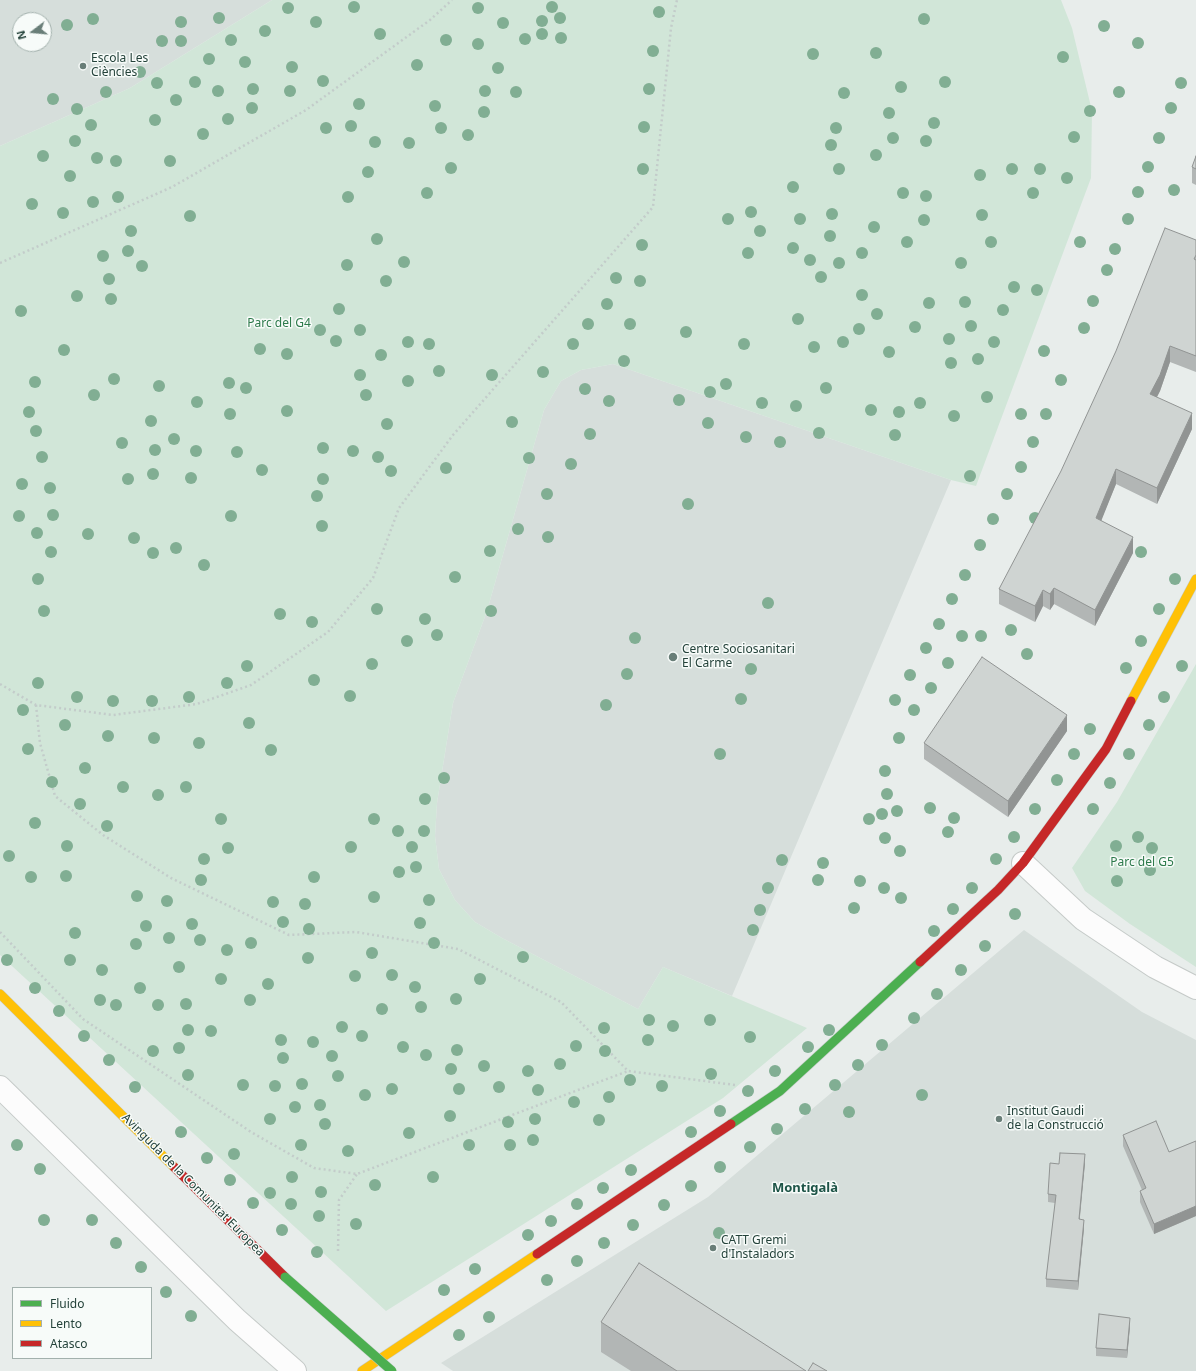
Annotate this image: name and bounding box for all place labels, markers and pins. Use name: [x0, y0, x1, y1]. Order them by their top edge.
place label: Escola Les Ciències: [91, 52, 148, 80]
marker: Escola Les Ciències: [78, 61, 88, 71]
place label: Centre Sociosanitari El Carme: [682, 643, 795, 671]
marker: Centre Sociosanitari El Carme: [667, 651, 679, 663]
place label: Institut Gaudi de la Construcció: [1007, 1105, 1104, 1133]
marker: Institut Gaudi de la Construcció: [994, 1114, 1004, 1124]
place label: CATT Gremi d'Instaladors: [721, 1234, 795, 1262]
marker: CATT Gremi d'Instaladors: [708, 1243, 718, 1253]

